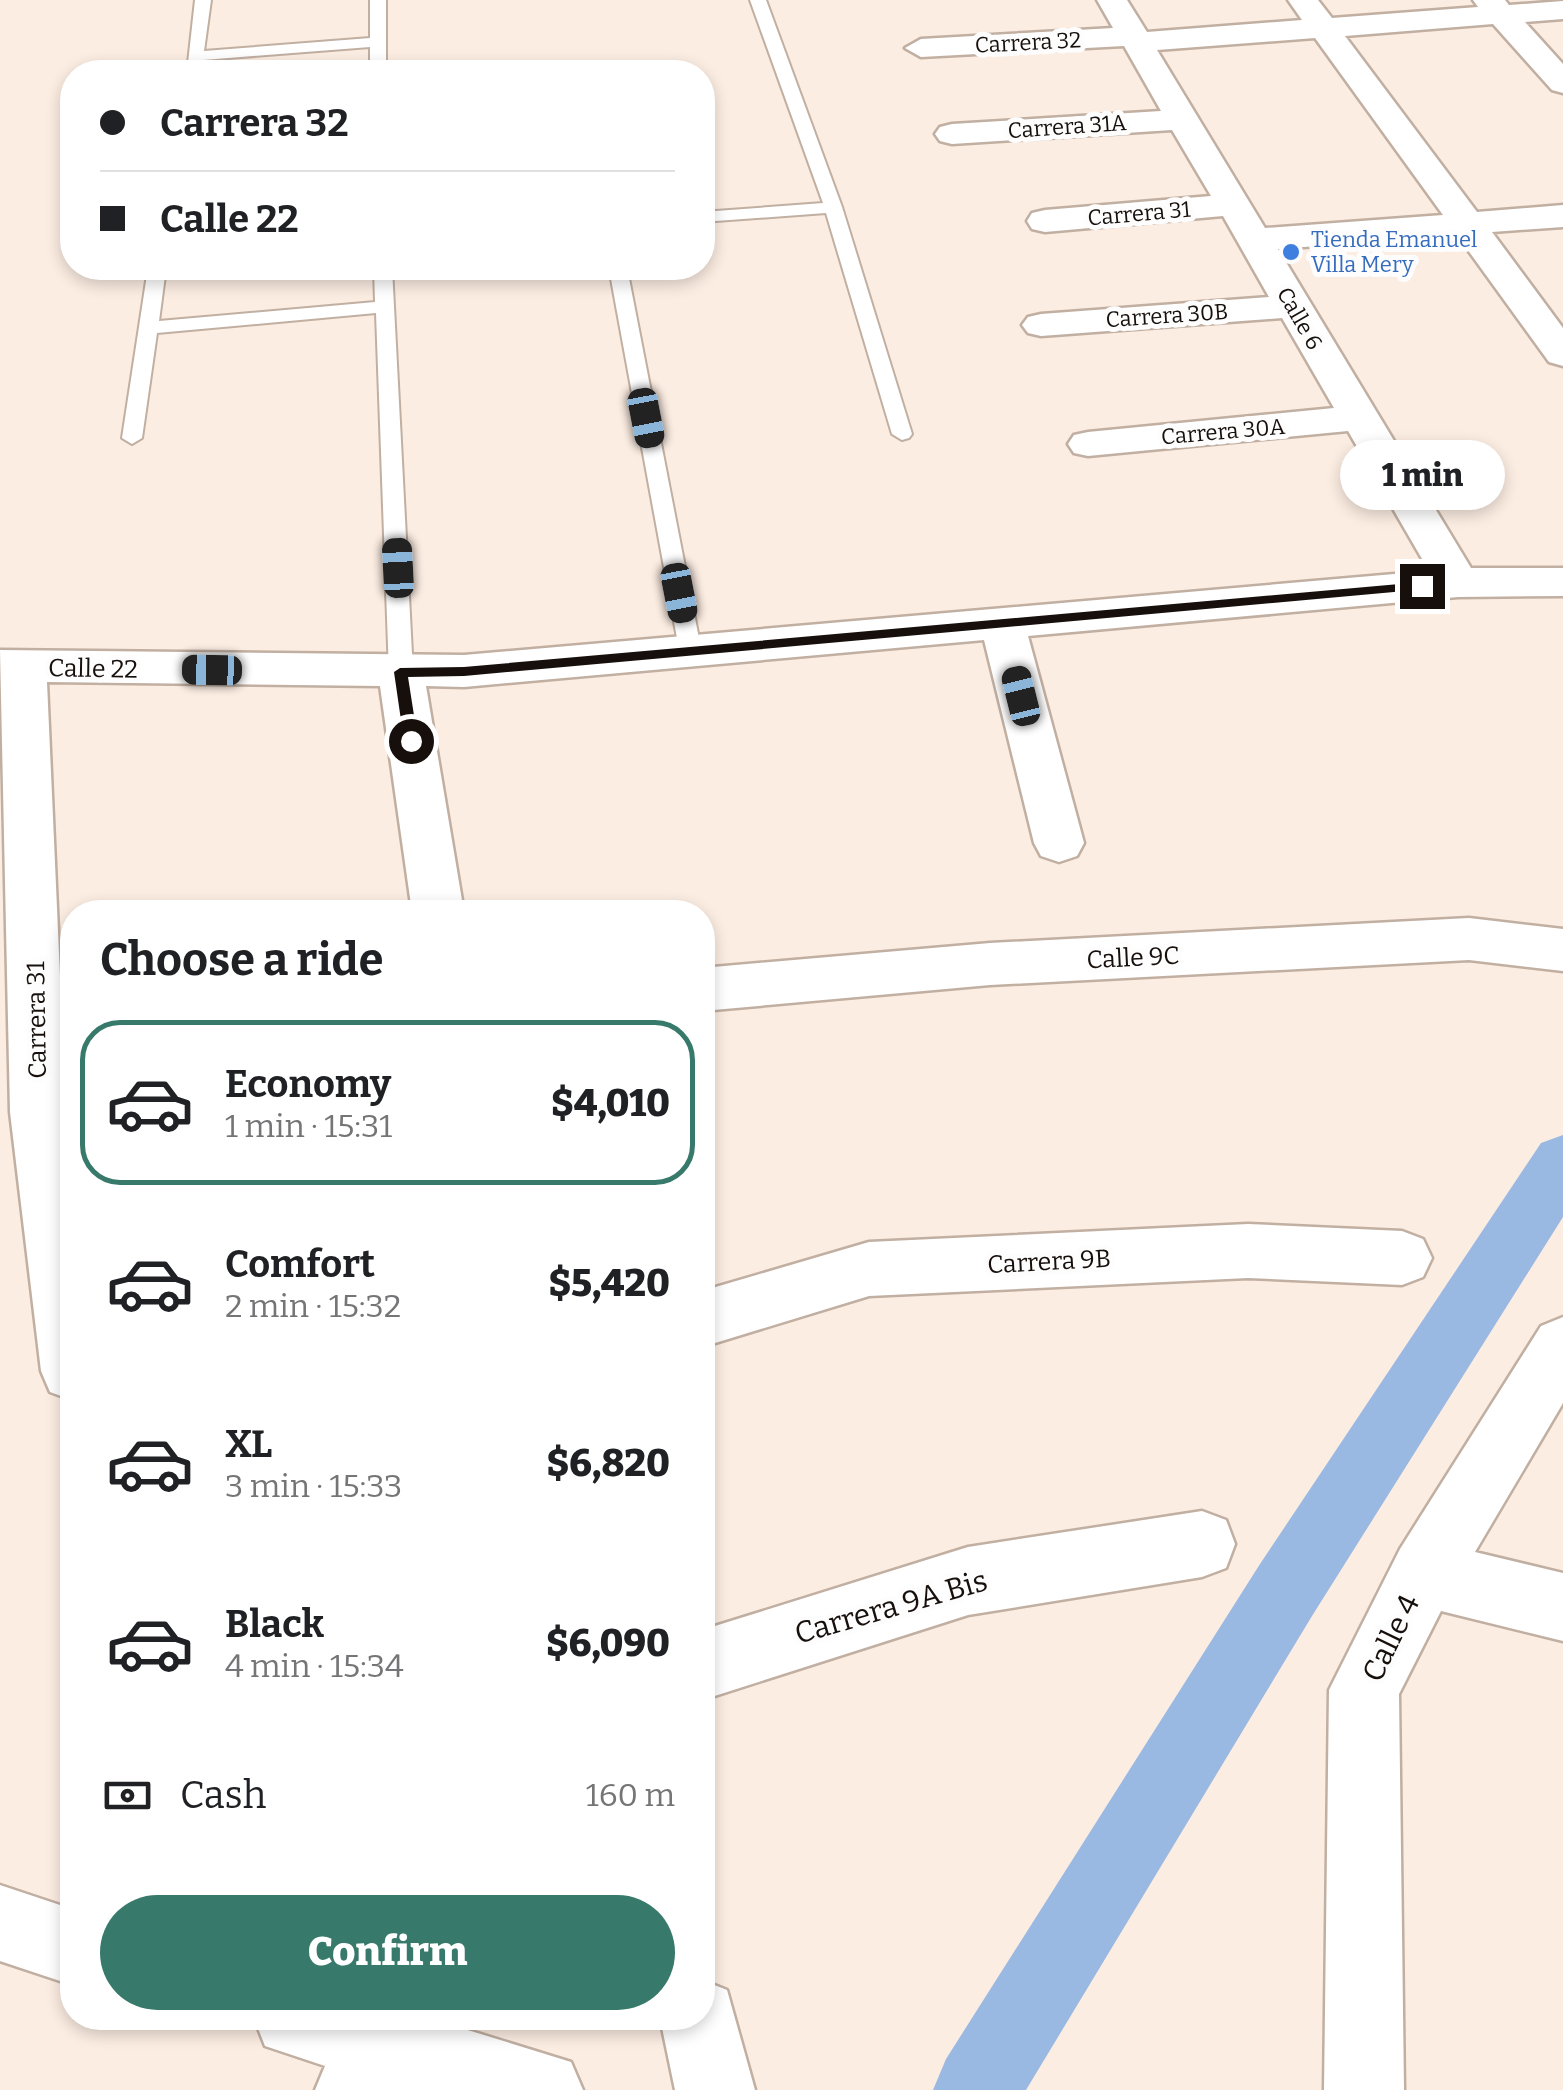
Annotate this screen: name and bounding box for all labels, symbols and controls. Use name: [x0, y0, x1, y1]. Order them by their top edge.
street label: Carrera 32: [974, 26, 1082, 59]
text: Carrera 32: [160, 100, 349, 146]
street label: Carrera 31A: [1007, 109, 1128, 144]
text: Calle 22: [160, 196, 299, 242]
street label: Carrera 31: [1086, 196, 1192, 231]
place label: Tienda Emanuel Villa Mery: [1311, 226, 1477, 278]
marker: Tienda Emanuel Villa Mery: [1280, 241, 1302, 263]
street label: Calle 6: [1271, 282, 1328, 354]
street label: Carrera 30B: [1105, 298, 1229, 333]
car: [626, 386, 666, 450]
street label: Carrera 30A: [1160, 413, 1286, 450]
callout: 1 min: [1340, 441, 1504, 511]
text: 1 min: [1382, 456, 1463, 494]
car: [381, 537, 415, 599]
car: [659, 561, 699, 625]
route end: [1400, 564, 1445, 609]
street label: Calle 22: [48, 653, 138, 685]
car: [182, 654, 242, 686]
car: [999, 663, 1043, 729]
route start: [389, 719, 434, 764]
text: Choose a ride: [100, 933, 383, 987]
street label: Calle 9C: [1086, 941, 1180, 975]
street label: Carrera 31: [21, 961, 53, 1079]
icon: car: [105, 1058, 195, 1148]
text: Economy: [225, 1061, 391, 1107]
text: $4,010: [551, 1080, 670, 1126]
text: 1 min · 15:31: [225, 1107, 392, 1145]
icon: car: [105, 1238, 195, 1328]
text: Comfort: [225, 1241, 375, 1287]
street label: Carrera 9B: [986, 1244, 1112, 1280]
text: $5,420: [548, 1260, 670, 1306]
text: 2 min · 15:32: [225, 1287, 401, 1325]
icon: car: [105, 1418, 195, 1508]
text: XL: [225, 1421, 272, 1467]
text: $6,820: [546, 1440, 670, 1486]
text: 3 min · 15:33: [225, 1467, 402, 1505]
street label: Carrera 9A Bis: [791, 1562, 991, 1652]
street label: Calle 4: [1355, 1588, 1428, 1687]
icon: car: [105, 1598, 195, 1688]
text: Black: [225, 1601, 324, 1647]
text: $6,090: [546, 1620, 670, 1666]
text: 4 min · 15:34: [225, 1647, 404, 1685]
icon: cash: [100, 1768, 155, 1823]
text: Cash: [180, 1772, 266, 1818]
text: 160 m: [586, 1776, 675, 1814]
button: Confirm: [100, 1895, 675, 2010]

